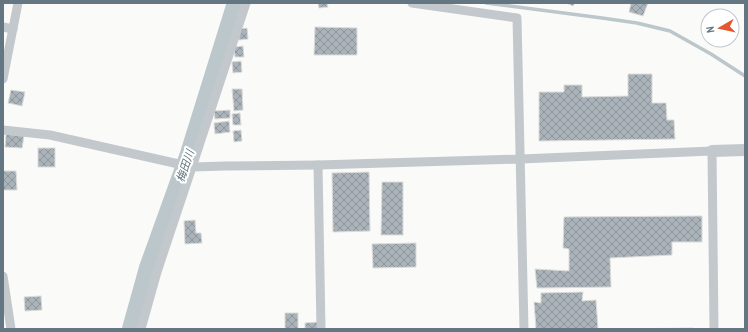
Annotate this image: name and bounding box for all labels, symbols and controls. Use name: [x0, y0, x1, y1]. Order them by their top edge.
north arrow: [700, 8, 740, 48]
text: N: [703, 25, 718, 34]
water label: 梅田川: [173, 147, 197, 184]

